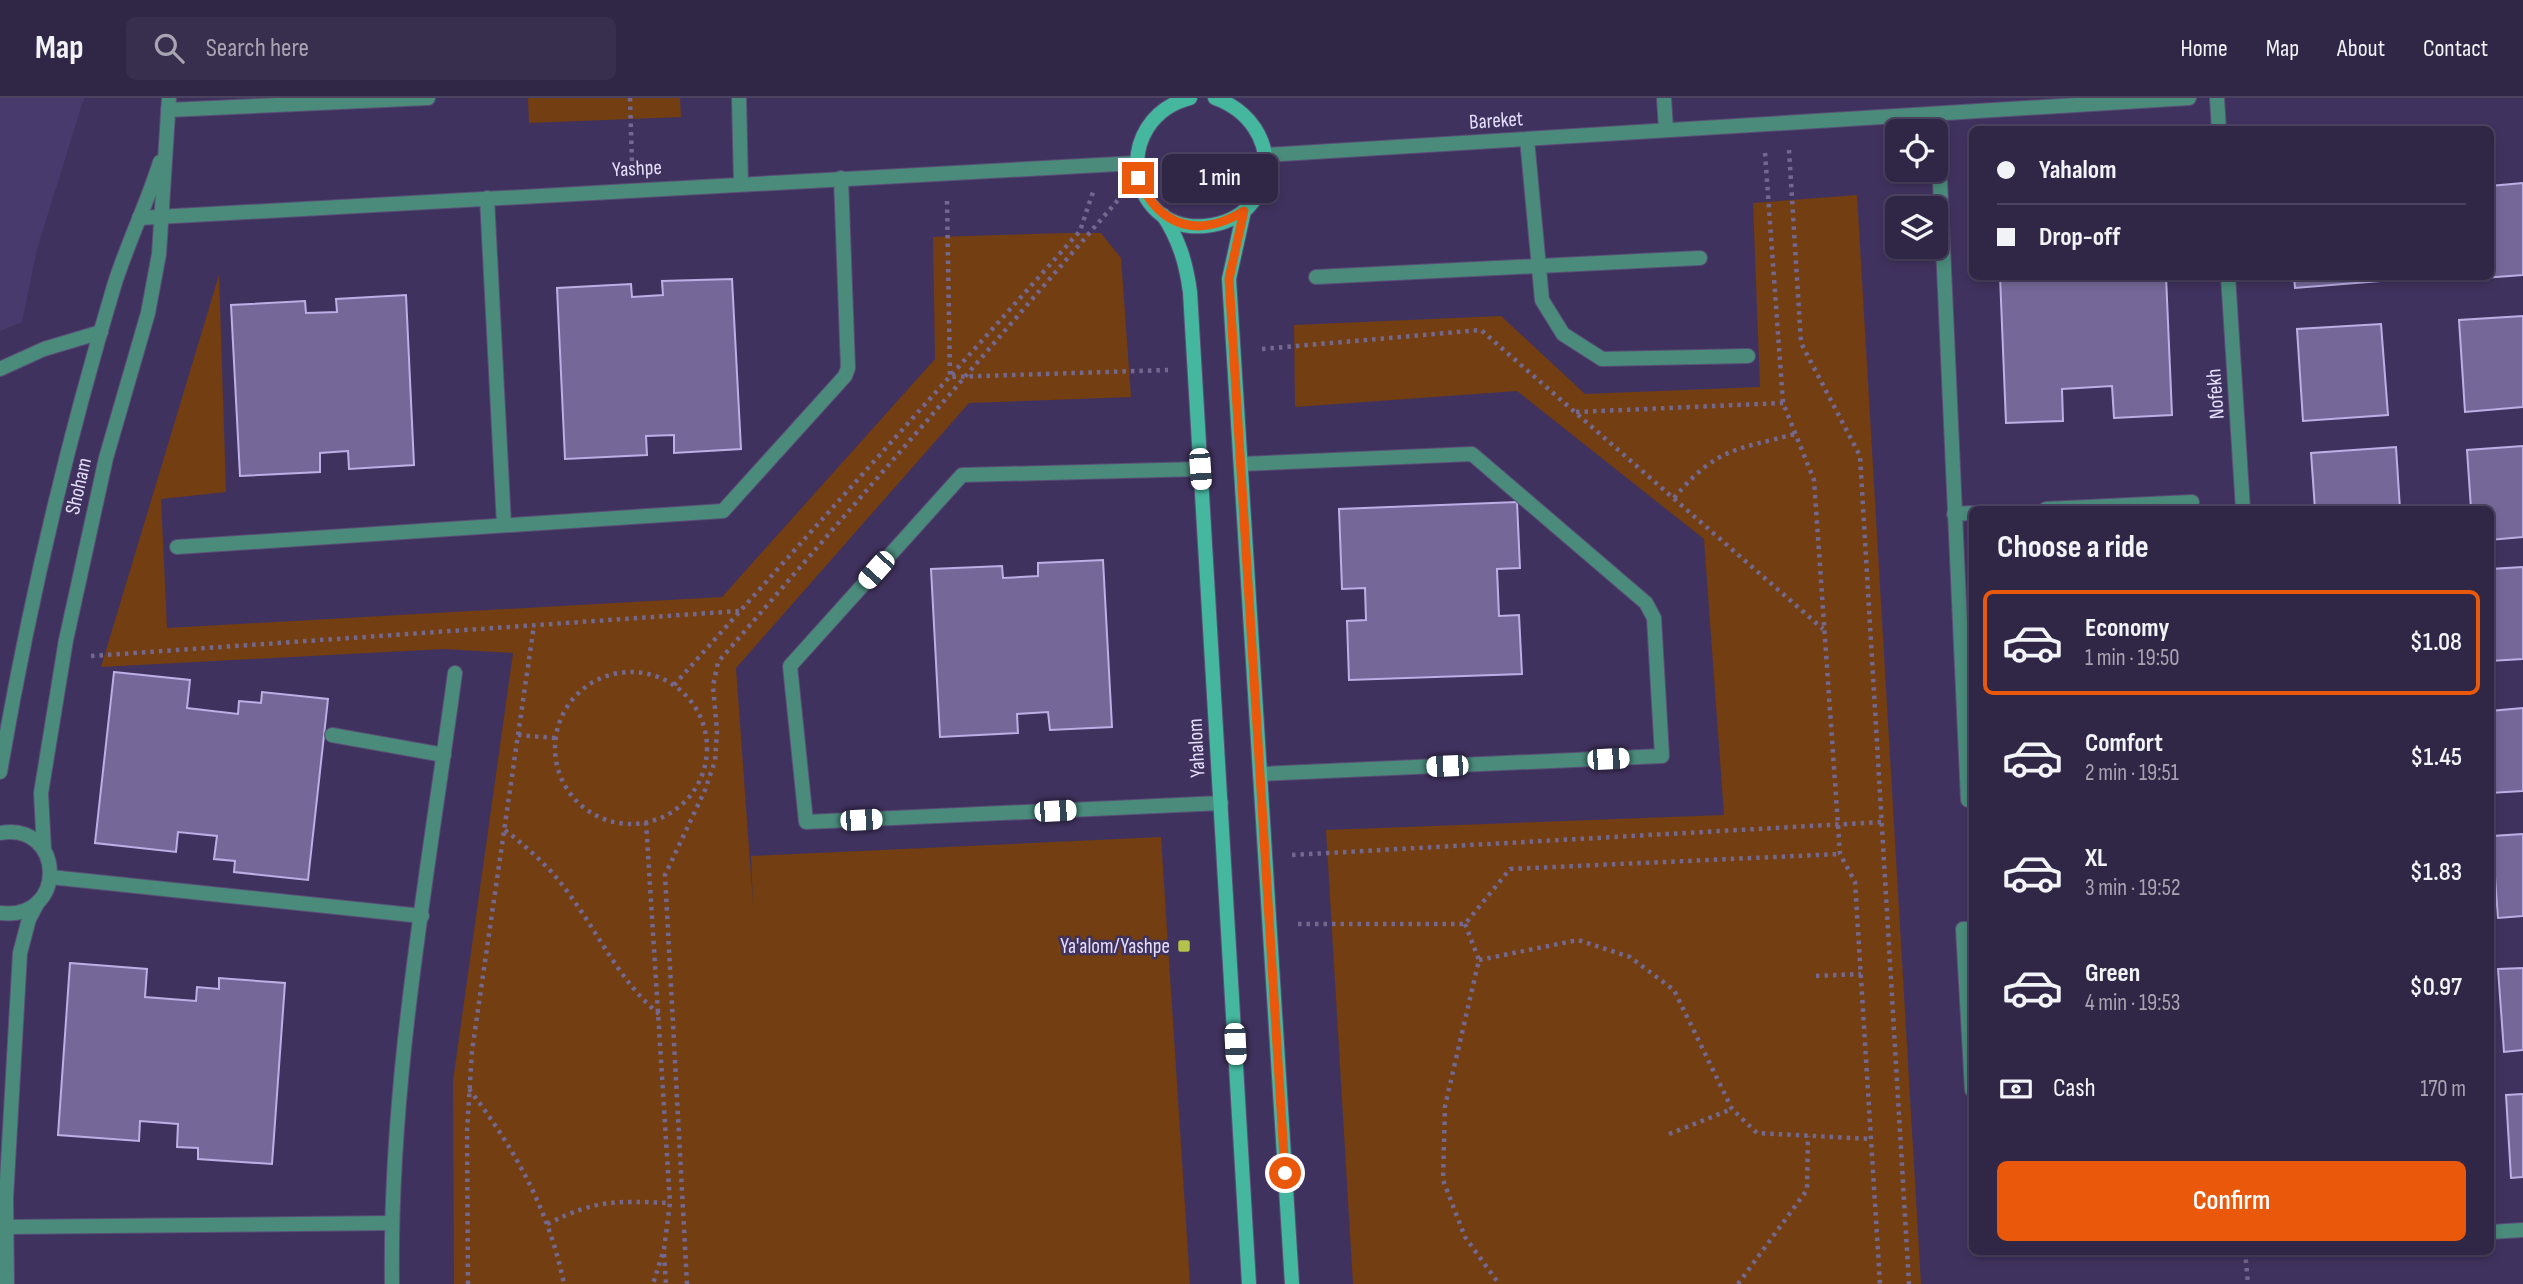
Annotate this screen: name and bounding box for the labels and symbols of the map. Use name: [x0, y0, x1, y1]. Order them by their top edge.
street label: Bareket: [1468, 106, 1524, 135]
callout: 1 min: [1162, 154, 1278, 202]
street label: Yashpe: [612, 155, 662, 182]
route end: [1122, 162, 1154, 194]
street label: Nofekh: [2201, 368, 2230, 420]
car: [1189, 447, 1212, 491]
street label: Shoham: [60, 455, 97, 517]
car: [855, 547, 898, 593]
street label: Yahalom: [1182, 718, 1211, 778]
car: [1587, 747, 1630, 771]
car: [1426, 755, 1469, 777]
car: [1034, 799, 1077, 823]
car: [840, 808, 883, 832]
place label: Ya'alom/Yashpe: [1060, 934, 1170, 959]
marker: Ya'alom/Yashpe: [1176, 938, 1192, 954]
car: [1224, 1022, 1247, 1066]
route start: [1269, 1157, 1301, 1189]

